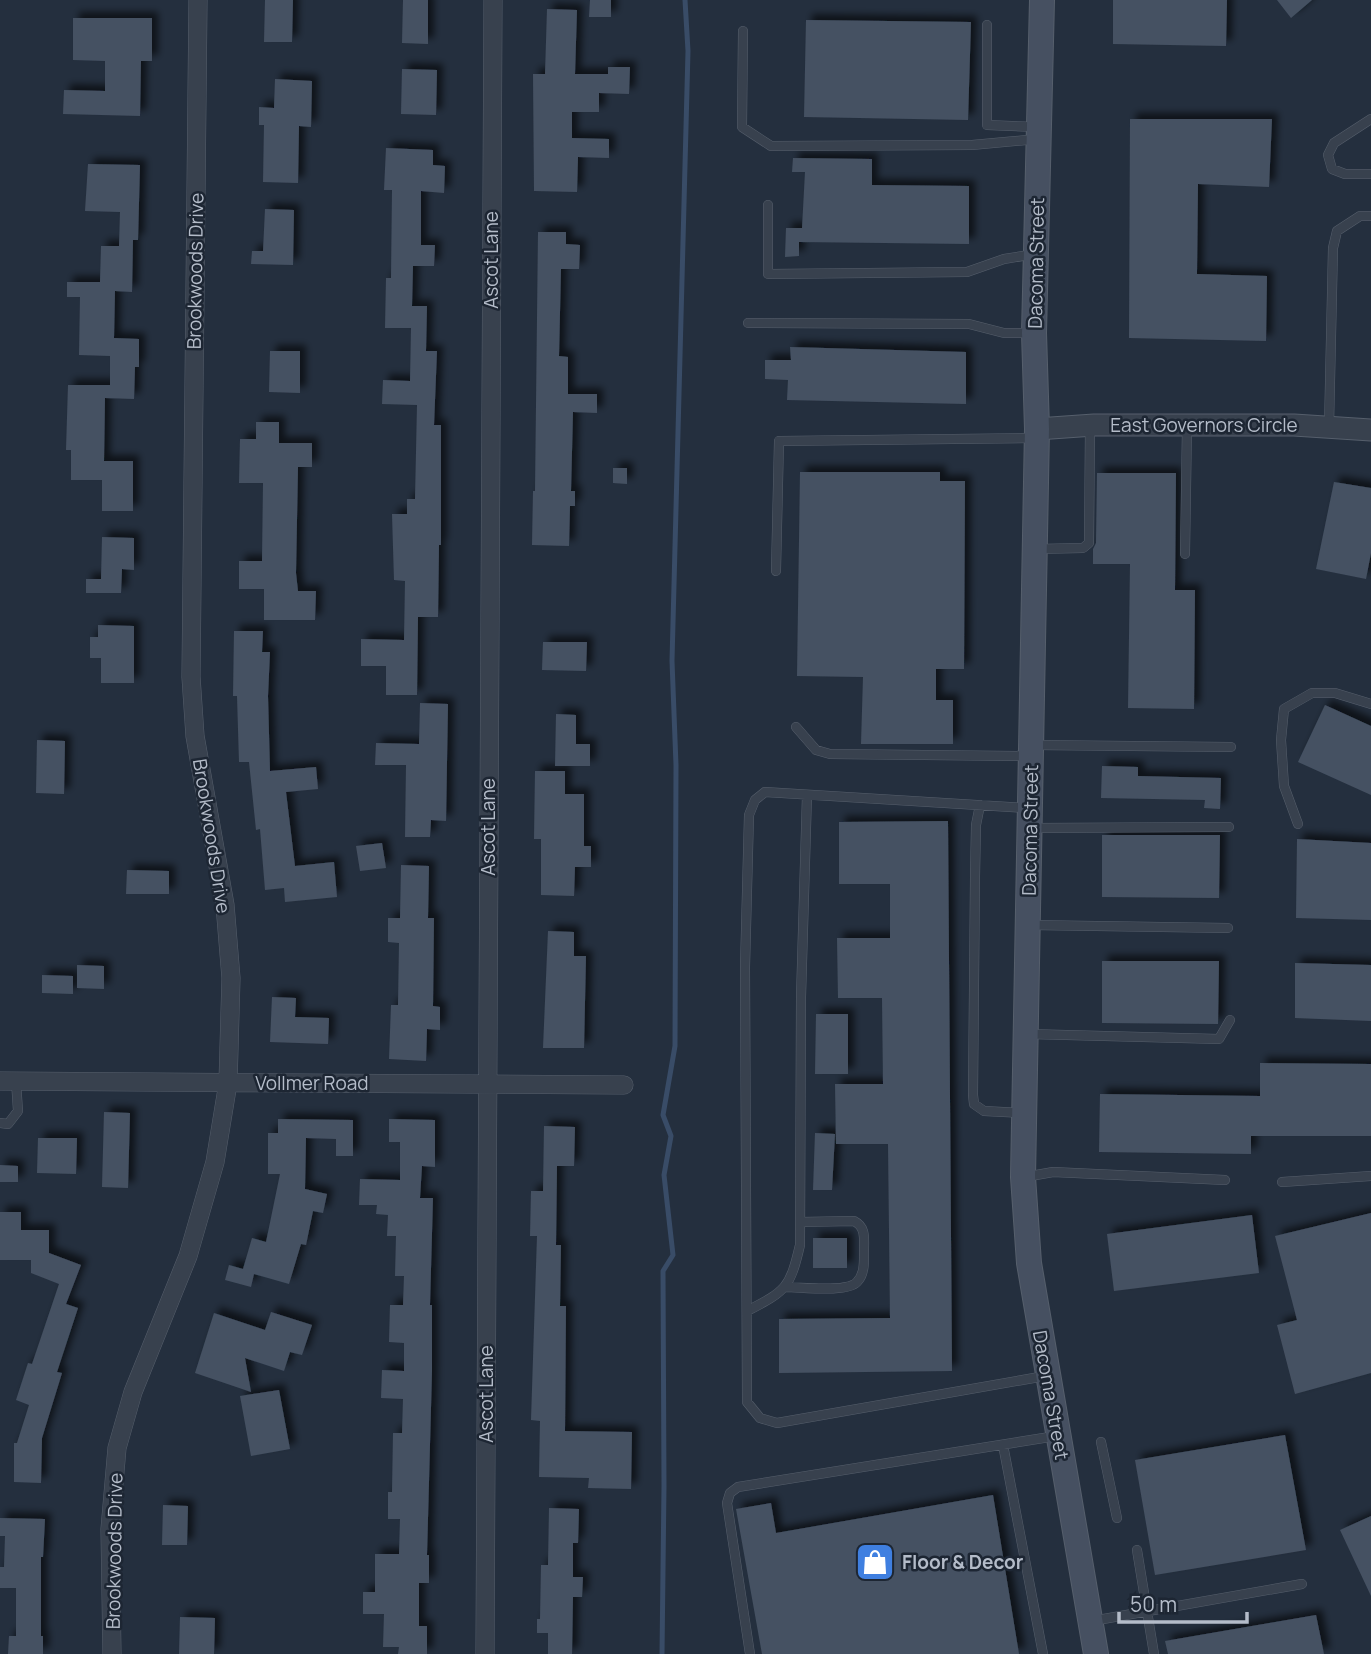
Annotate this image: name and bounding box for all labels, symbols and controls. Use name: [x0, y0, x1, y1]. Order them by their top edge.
street label: Brookwoods Drive: [181, 193, 209, 349]
street label: Dacoma Street: [1022, 197, 1050, 329]
street label: Ascot Lane: [478, 211, 504, 309]
street label: East Governors Circle: [1110, 412, 1298, 438]
street label: Brookwoods Drive: [187, 757, 237, 915]
street label: Dacoma Street: [1016, 764, 1044, 896]
street label: Ascot Lane: [475, 778, 501, 876]
street label: Vollmer Road: [255, 1070, 369, 1096]
street label: Dacoma Street: [1027, 1328, 1075, 1462]
street label: Ascot Lane: [473, 1345, 499, 1443]
street label: Brookwoods Drive: [100, 1473, 128, 1629]
shop icon: Floor & Decor: [854, 1541, 896, 1583]
place label: Floor & Decor: [902, 1549, 1024, 1575]
scale bar: [1119, 1580, 1247, 1624]
text: 50 m: [1130, 1590, 1177, 1618]

